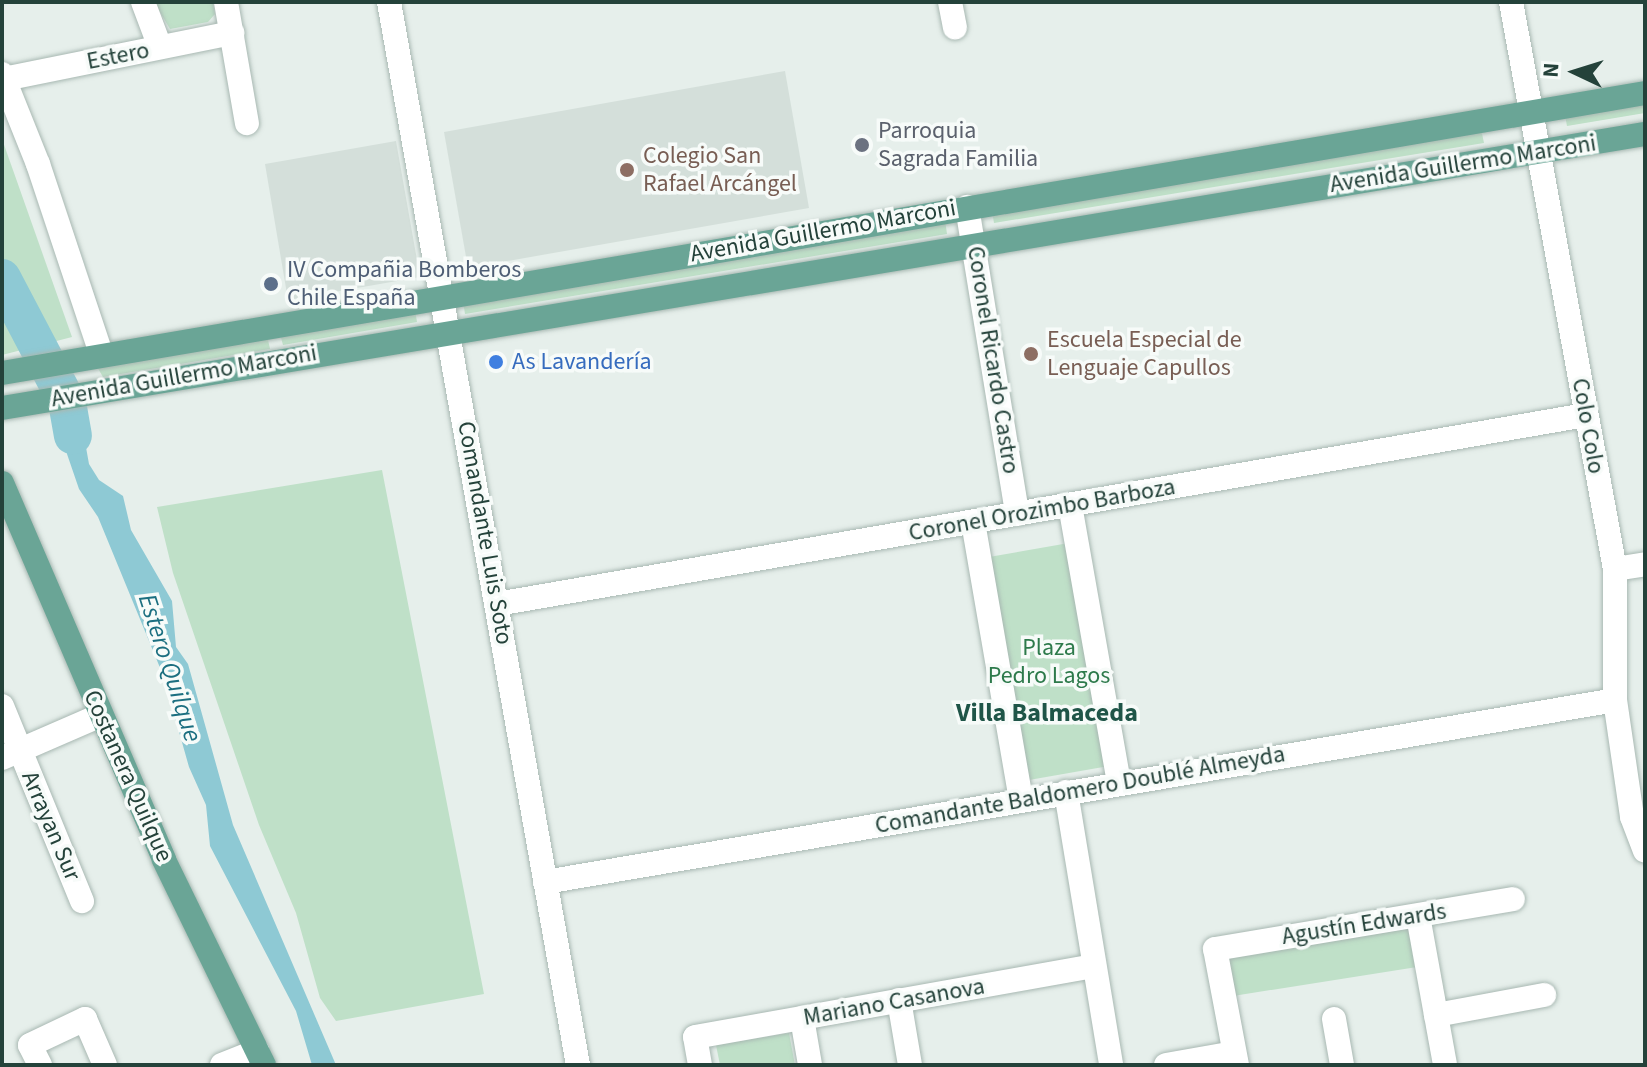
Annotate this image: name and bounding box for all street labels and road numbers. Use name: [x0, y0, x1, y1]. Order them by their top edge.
street label: Estero: [84, 36, 152, 76]
street label: Avenida Guillermo Marconi: [1328, 129, 1598, 199]
street label: Avenida Guillermo Marconi: [688, 193, 958, 269]
street label: Coronel Ricardo Castro: [961, 244, 1025, 476]
street label: Avenida Guillermo Marconi: [49, 338, 319, 414]
street label: Colo Colo: [1565, 376, 1611, 476]
street label: Comandante Luis Soto: [451, 419, 519, 647]
street label: Coronel Orozimbo Barboza: [906, 472, 1178, 548]
street label: Costanera Quilque: [77, 686, 179, 866]
street label: Comandante Baldomero Doublé Almeyda: [873, 740, 1287, 840]
street label: Arrayan Sur: [15, 767, 87, 885]
street label: Agustín Edwards: [1280, 897, 1448, 951]
street label: Mariano Casanova: [801, 972, 987, 1032]

